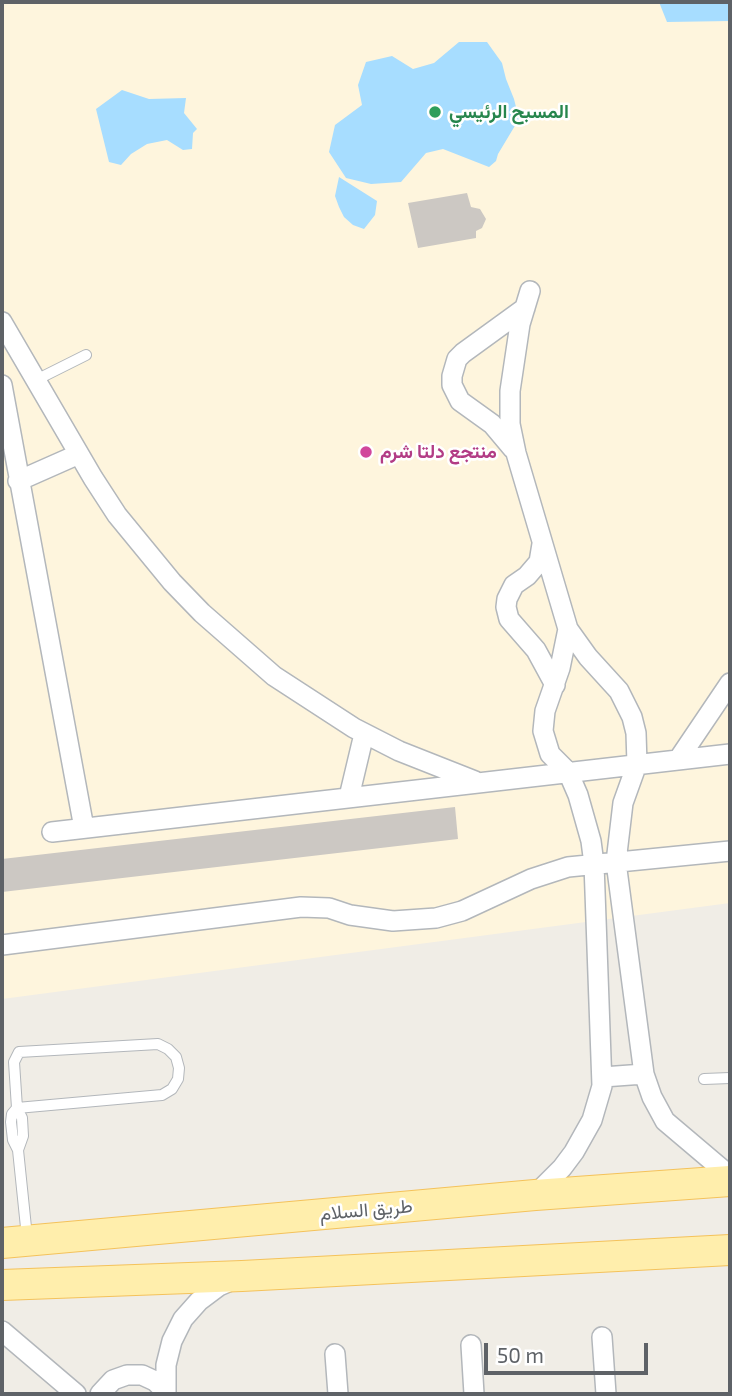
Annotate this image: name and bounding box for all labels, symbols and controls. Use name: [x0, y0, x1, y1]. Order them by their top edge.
place label: المسبح الرئيسي: [449, 101, 569, 123]
marker: المسبح الرئيسي: [427, 104, 443, 120]
place label: منتجع دلتا شرم: [380, 441, 497, 463]
marker: منتجع دلتا شرم: [358, 444, 374, 460]
street label: طريق السلام: [319, 1195, 413, 1225]
scale bar: [487, 1330, 652, 1374]
text: 50 m: [497, 1342, 544, 1367]

